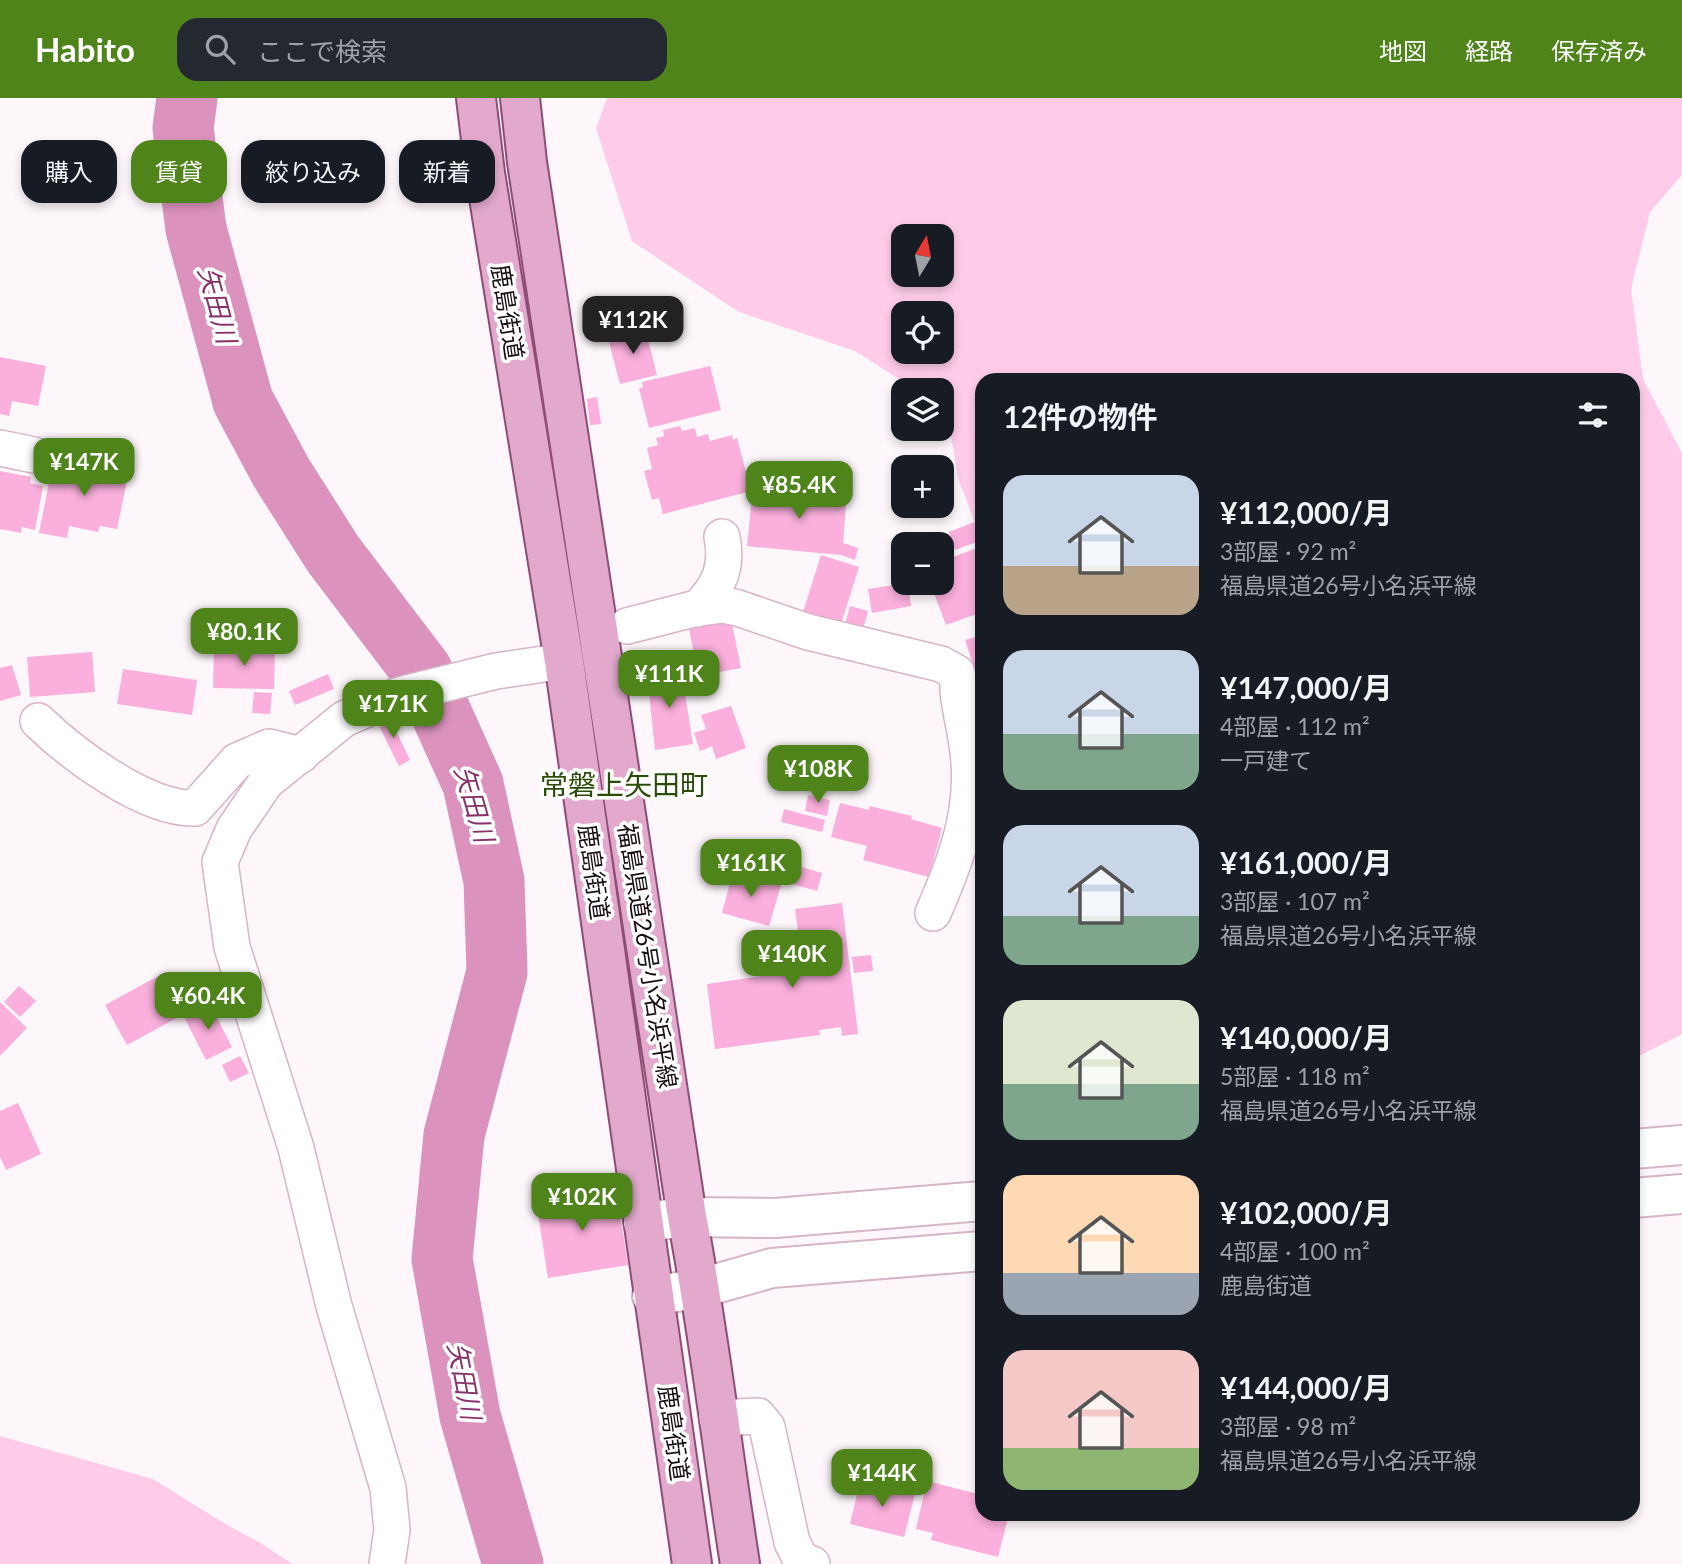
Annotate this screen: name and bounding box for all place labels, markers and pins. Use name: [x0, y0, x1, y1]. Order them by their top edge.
pin: ¥112K: [584, 296, 682, 356]
pin: ¥147K: [35, 438, 133, 498]
pin: ¥85.4K: [742, 462, 856, 521]
pin: ¥80.1K: [187, 608, 301, 668]
pin: ¥111K: [620, 650, 718, 710]
pin: ¥171K: [344, 680, 442, 740]
pin: ¥108K: [769, 746, 867, 805]
pin: ¥161K: [702, 840, 800, 899]
pin: ¥140K: [743, 930, 841, 990]
pin: ¥60.4K: [151, 972, 265, 1032]
pin: ¥102K: [533, 1174, 631, 1233]
pin: ¥144K: [833, 1450, 931, 1509]

